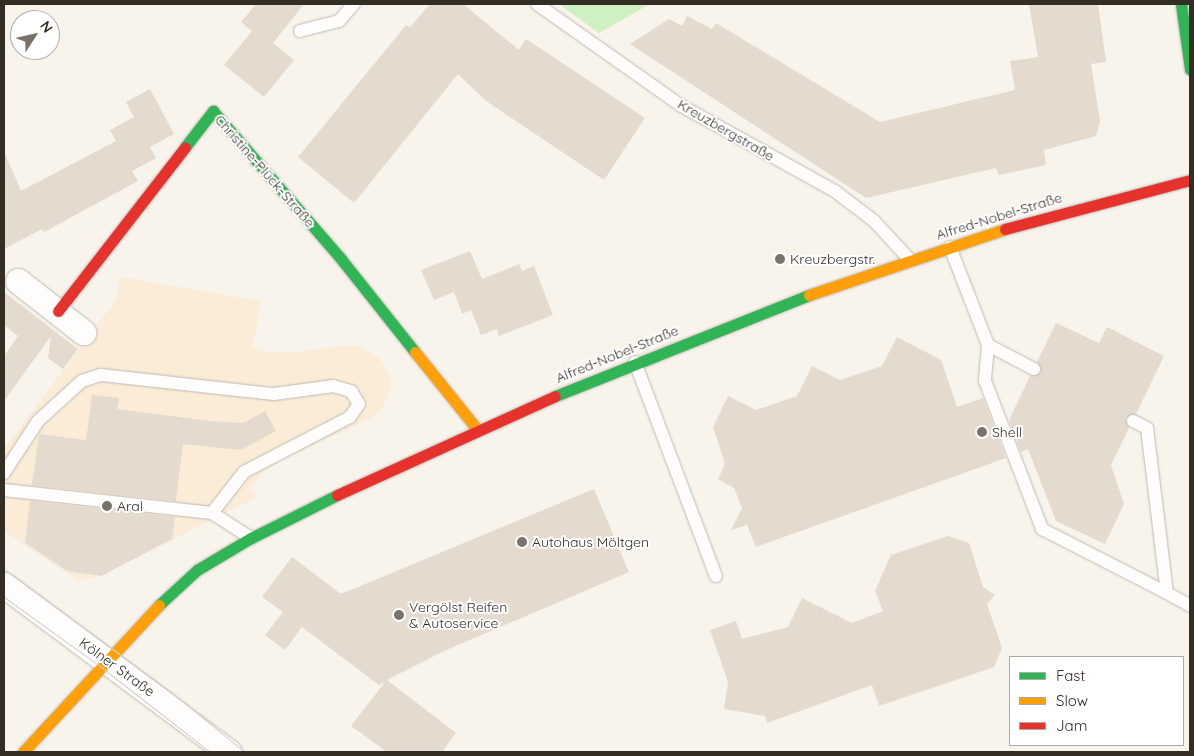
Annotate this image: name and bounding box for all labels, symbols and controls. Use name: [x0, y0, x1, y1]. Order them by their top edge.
north arrow: [10, 10, 60, 60]
text: N: [36, 18, 57, 36]
street label: Kreuzbergstraße: [675, 96, 777, 164]
street label: Christine-Plück-Straße: [212, 111, 318, 231]
street label: Alfred-Nobel-Straße: [934, 189, 1064, 243]
place label: Kreuzbergstr.: [790, 251, 875, 267]
marker: Kreuzbergstr.: [774, 253, 786, 265]
street label: Alfred-Nobel-Straße: [553, 322, 681, 386]
place label: Shell: [992, 424, 1022, 440]
marker: Shell: [976, 426, 988, 438]
place label: Aral: [117, 498, 143, 514]
marker: Aral: [101, 500, 113, 512]
place label: Autohaus Möltgen: [532, 534, 649, 550]
marker: Autohaus Möltgen: [516, 536, 528, 548]
place label: Vergölst Reifen & Autoservice: [409, 599, 507, 632]
marker: Vergölst Reifen & Autoservice: [393, 609, 405, 621]
street label: Kölner Straße: [76, 634, 158, 700]
legend: [1009, 656, 1184, 746]
text: Fast: [1056, 666, 1085, 685]
text: Slow: [1056, 691, 1088, 710]
text: Jam: [1056, 716, 1087, 735]

